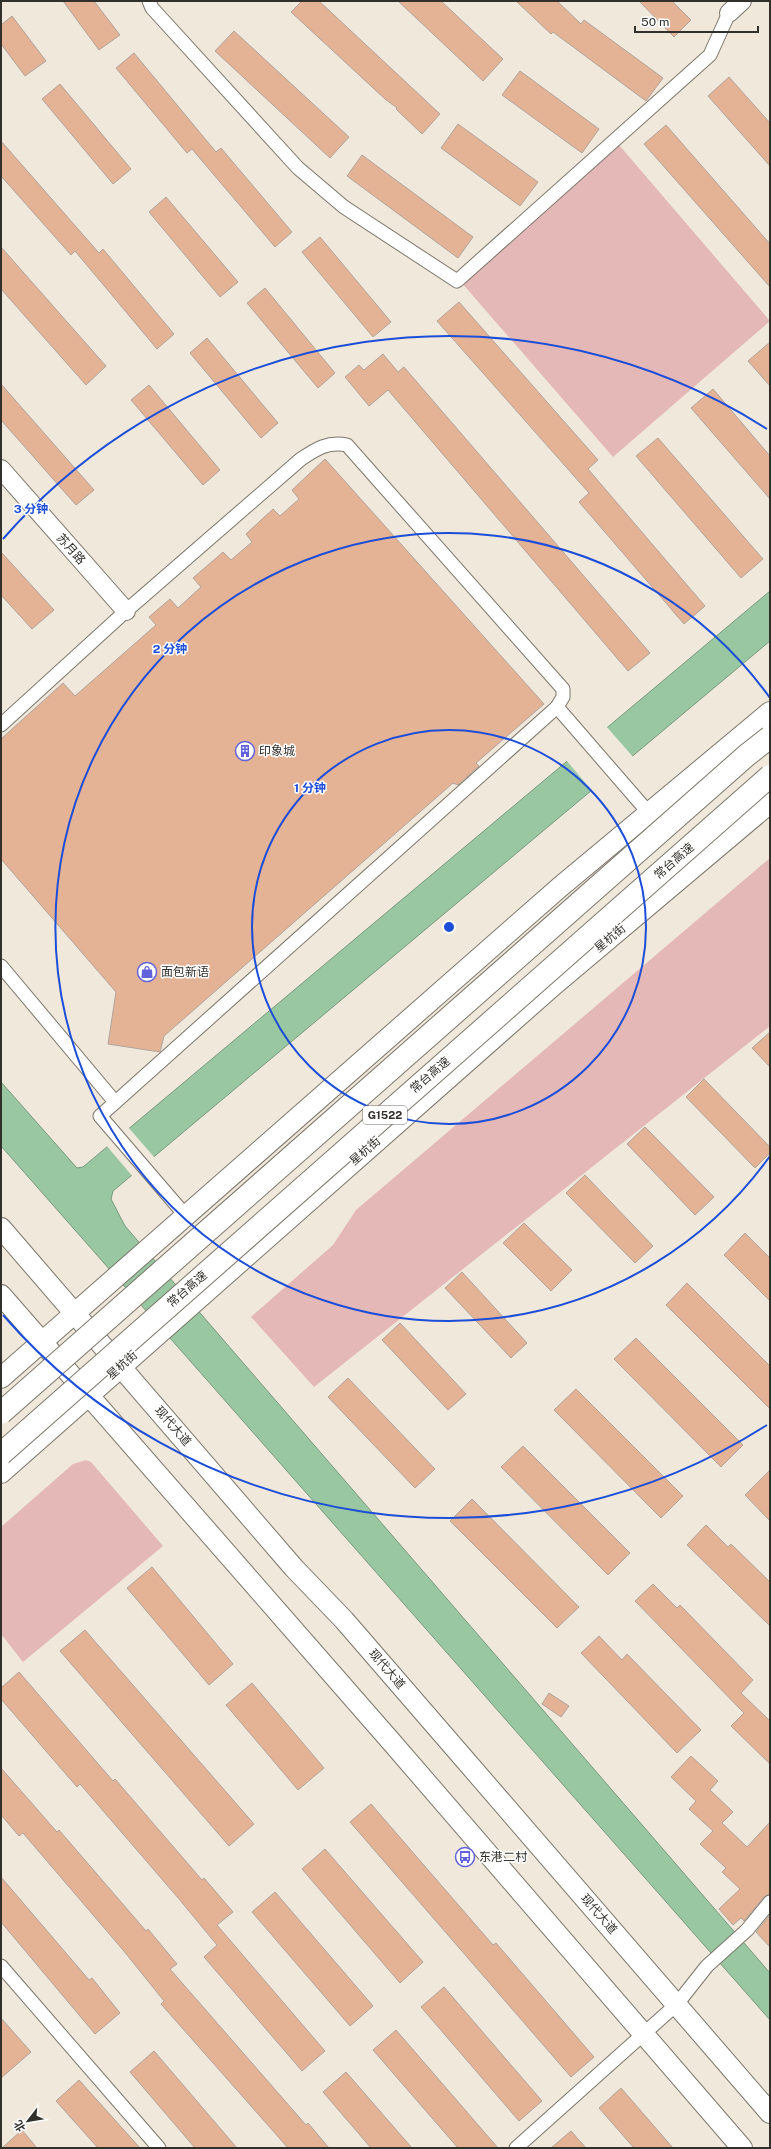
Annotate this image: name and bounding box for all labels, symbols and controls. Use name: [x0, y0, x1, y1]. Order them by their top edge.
scale bar: [635, 8, 758, 34]
text: 50 m: [641, 15, 669, 29]
text: 3 分钟: [14, 502, 48, 516]
street label: 苏月路: [54, 531, 88, 567]
text: 2 分钟: [153, 642, 187, 656]
building icon: 印象城: [234, 740, 256, 762]
place label: 印象城: [259, 744, 295, 758]
text: 1 分钟: [294, 781, 326, 795]
street label: 常台高速: [651, 840, 697, 882]
centre of rings: [442, 920, 456, 934]
street label: 星杭街: [592, 921, 628, 955]
shop icon: 面包新语: [136, 961, 158, 983]
place label: 面包新语: [161, 965, 209, 979]
street label: 常台高速: [407, 1054, 453, 1096]
road number: G1522: [363, 1106, 407, 1124]
street label: 星杭街: [347, 1134, 383, 1168]
street label: 常台高速: [164, 1268, 210, 1310]
street label: 星杭街: [104, 1348, 140, 1382]
street label: 现代大道: [152, 1403, 194, 1449]
street label: 现代大道: [366, 1646, 408, 1692]
bus stop icon: 东港二村: [454, 1846, 476, 1868]
place label: 东港二村: [479, 1850, 528, 1864]
street label: 现代大道: [578, 1891, 620, 1937]
north arrow: [8, 2101, 48, 2141]
text: 北: [11, 2118, 27, 2134]

